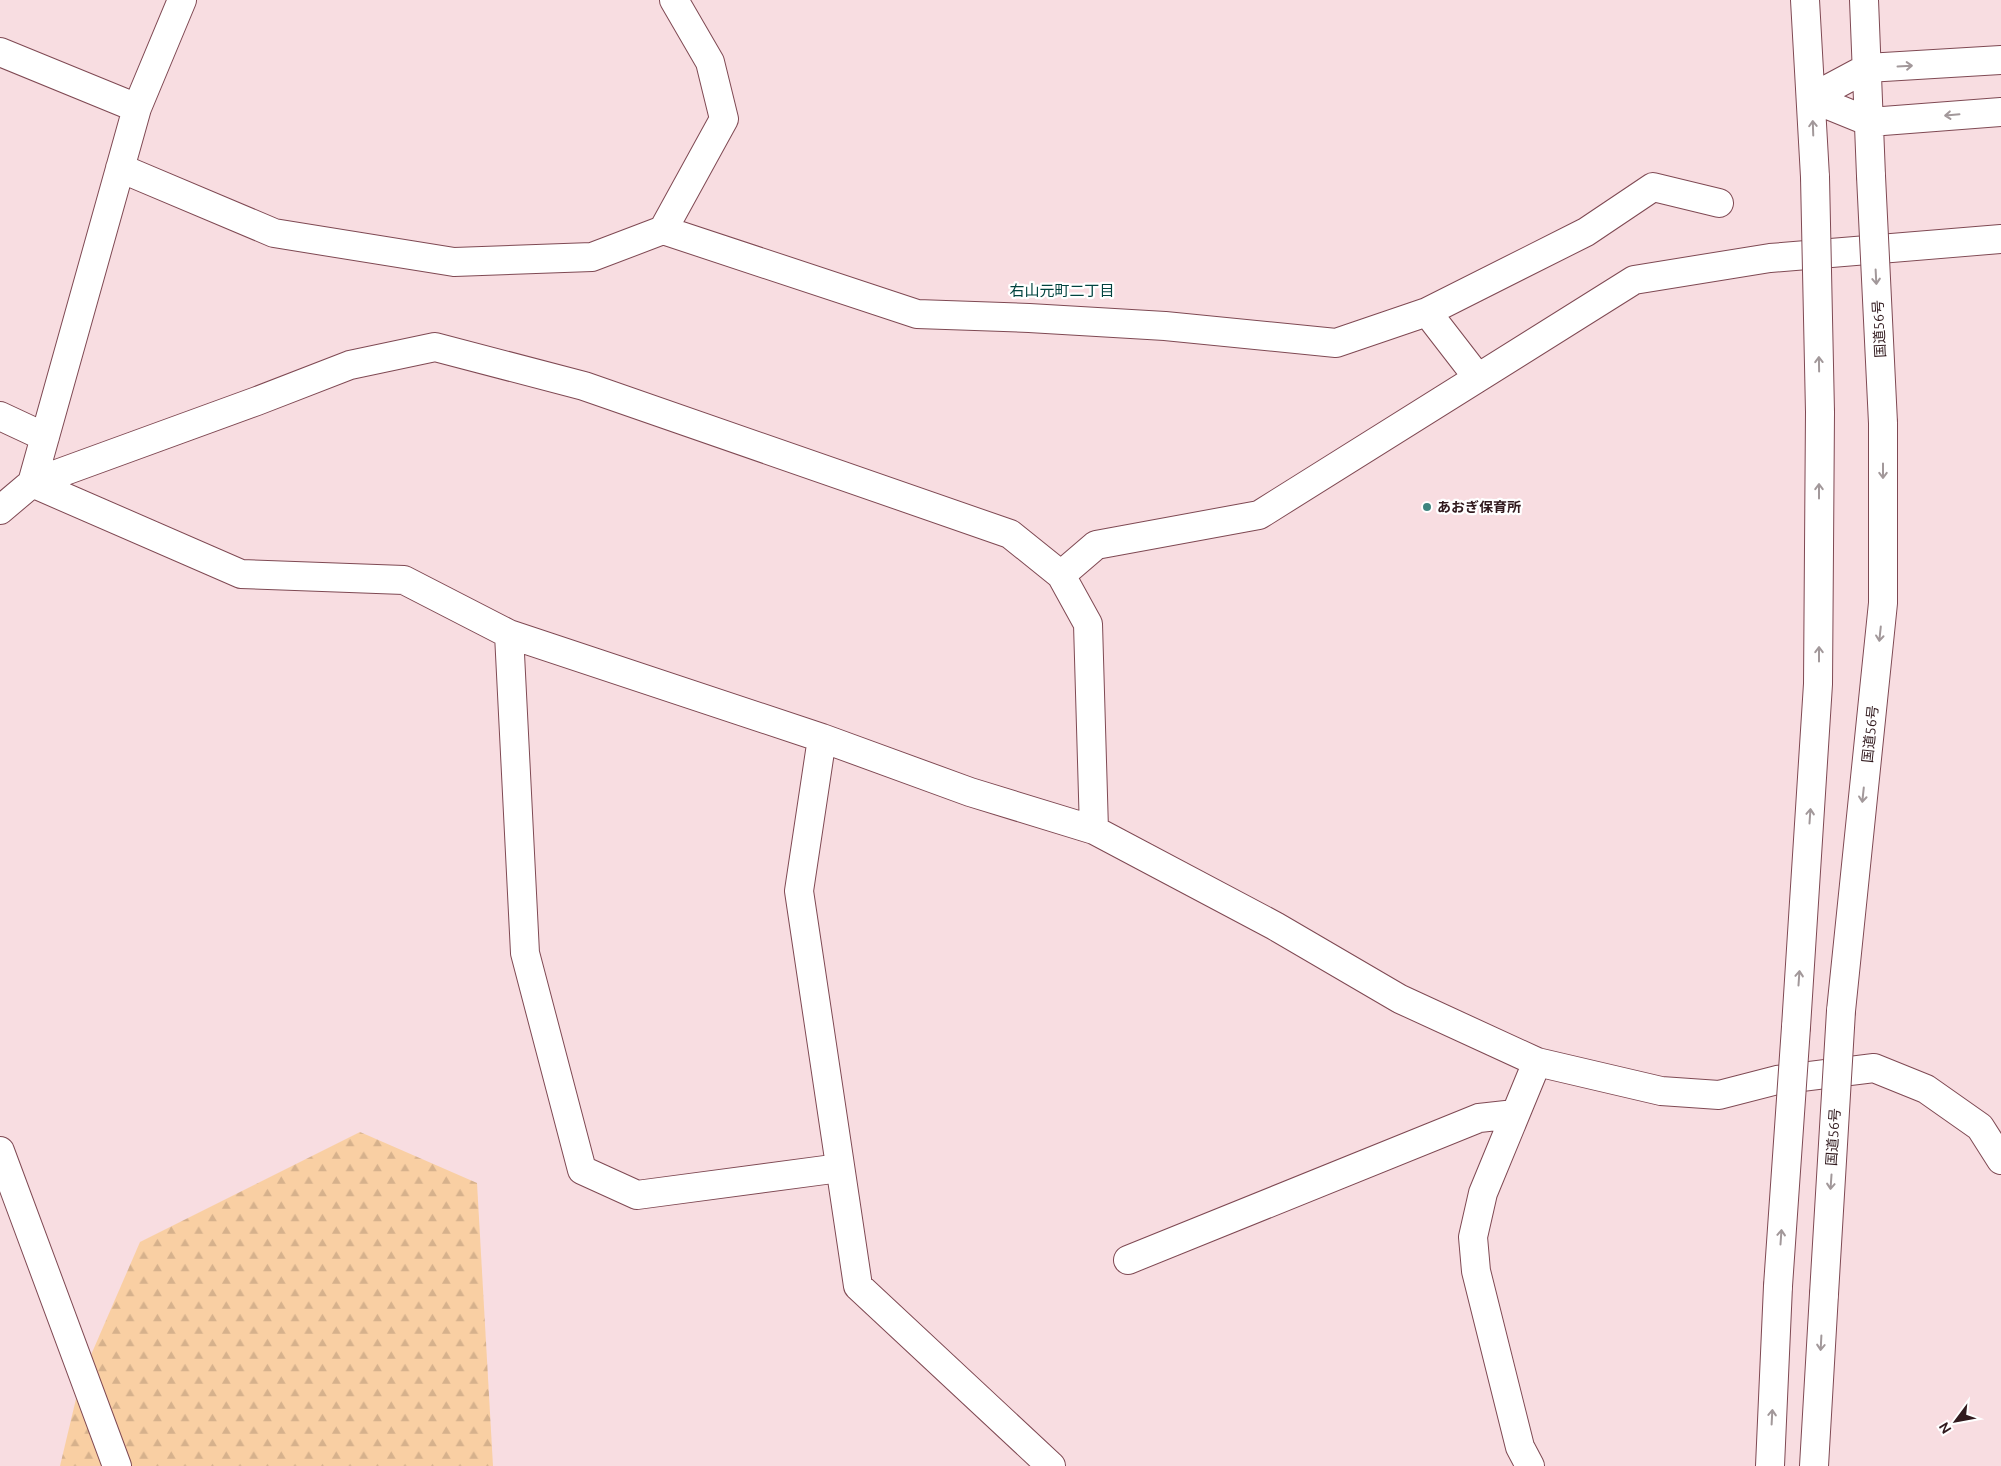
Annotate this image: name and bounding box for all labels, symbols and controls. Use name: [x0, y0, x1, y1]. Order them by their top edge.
one-way arrow: [1897, 61, 1913, 71]
one-way arrow: [1945, 111, 1961, 120]
one-way arrow: [1808, 121, 1817, 137]
one-way arrow: [1871, 268, 1881, 284]
district label: 右山元町二丁目: [1009, 282, 1115, 299]
street label: 国道56号: [1869, 300, 1889, 358]
one-way arrow: [1814, 356, 1824, 372]
one-way arrow: [1878, 463, 1888, 479]
one-way arrow: [1815, 484, 1824, 500]
place label: あおぎ保育所: [1437, 499, 1521, 515]
marker: あおぎ保育所: [1421, 501, 1433, 513]
one-way arrow: [1875, 625, 1885, 641]
one-way arrow: [1814, 646, 1824, 662]
street label: 国道56号: [1859, 704, 1881, 764]
one-way arrow: [1859, 787, 1868, 803]
one-way arrow: [1805, 808, 1814, 824]
one-way arrow: [1795, 970, 1804, 986]
street label: 国道56号: [1823, 1108, 1843, 1166]
one-way arrow: [1826, 1174, 1835, 1190]
one-way arrow: [1777, 1230, 1786, 1246]
one-way arrow: [1816, 1335, 1825, 1351]
north arrow: [1931, 1396, 1981, 1446]
one-way arrow: [1768, 1410, 1777, 1426]
text: N: [1935, 1419, 1955, 1437]

